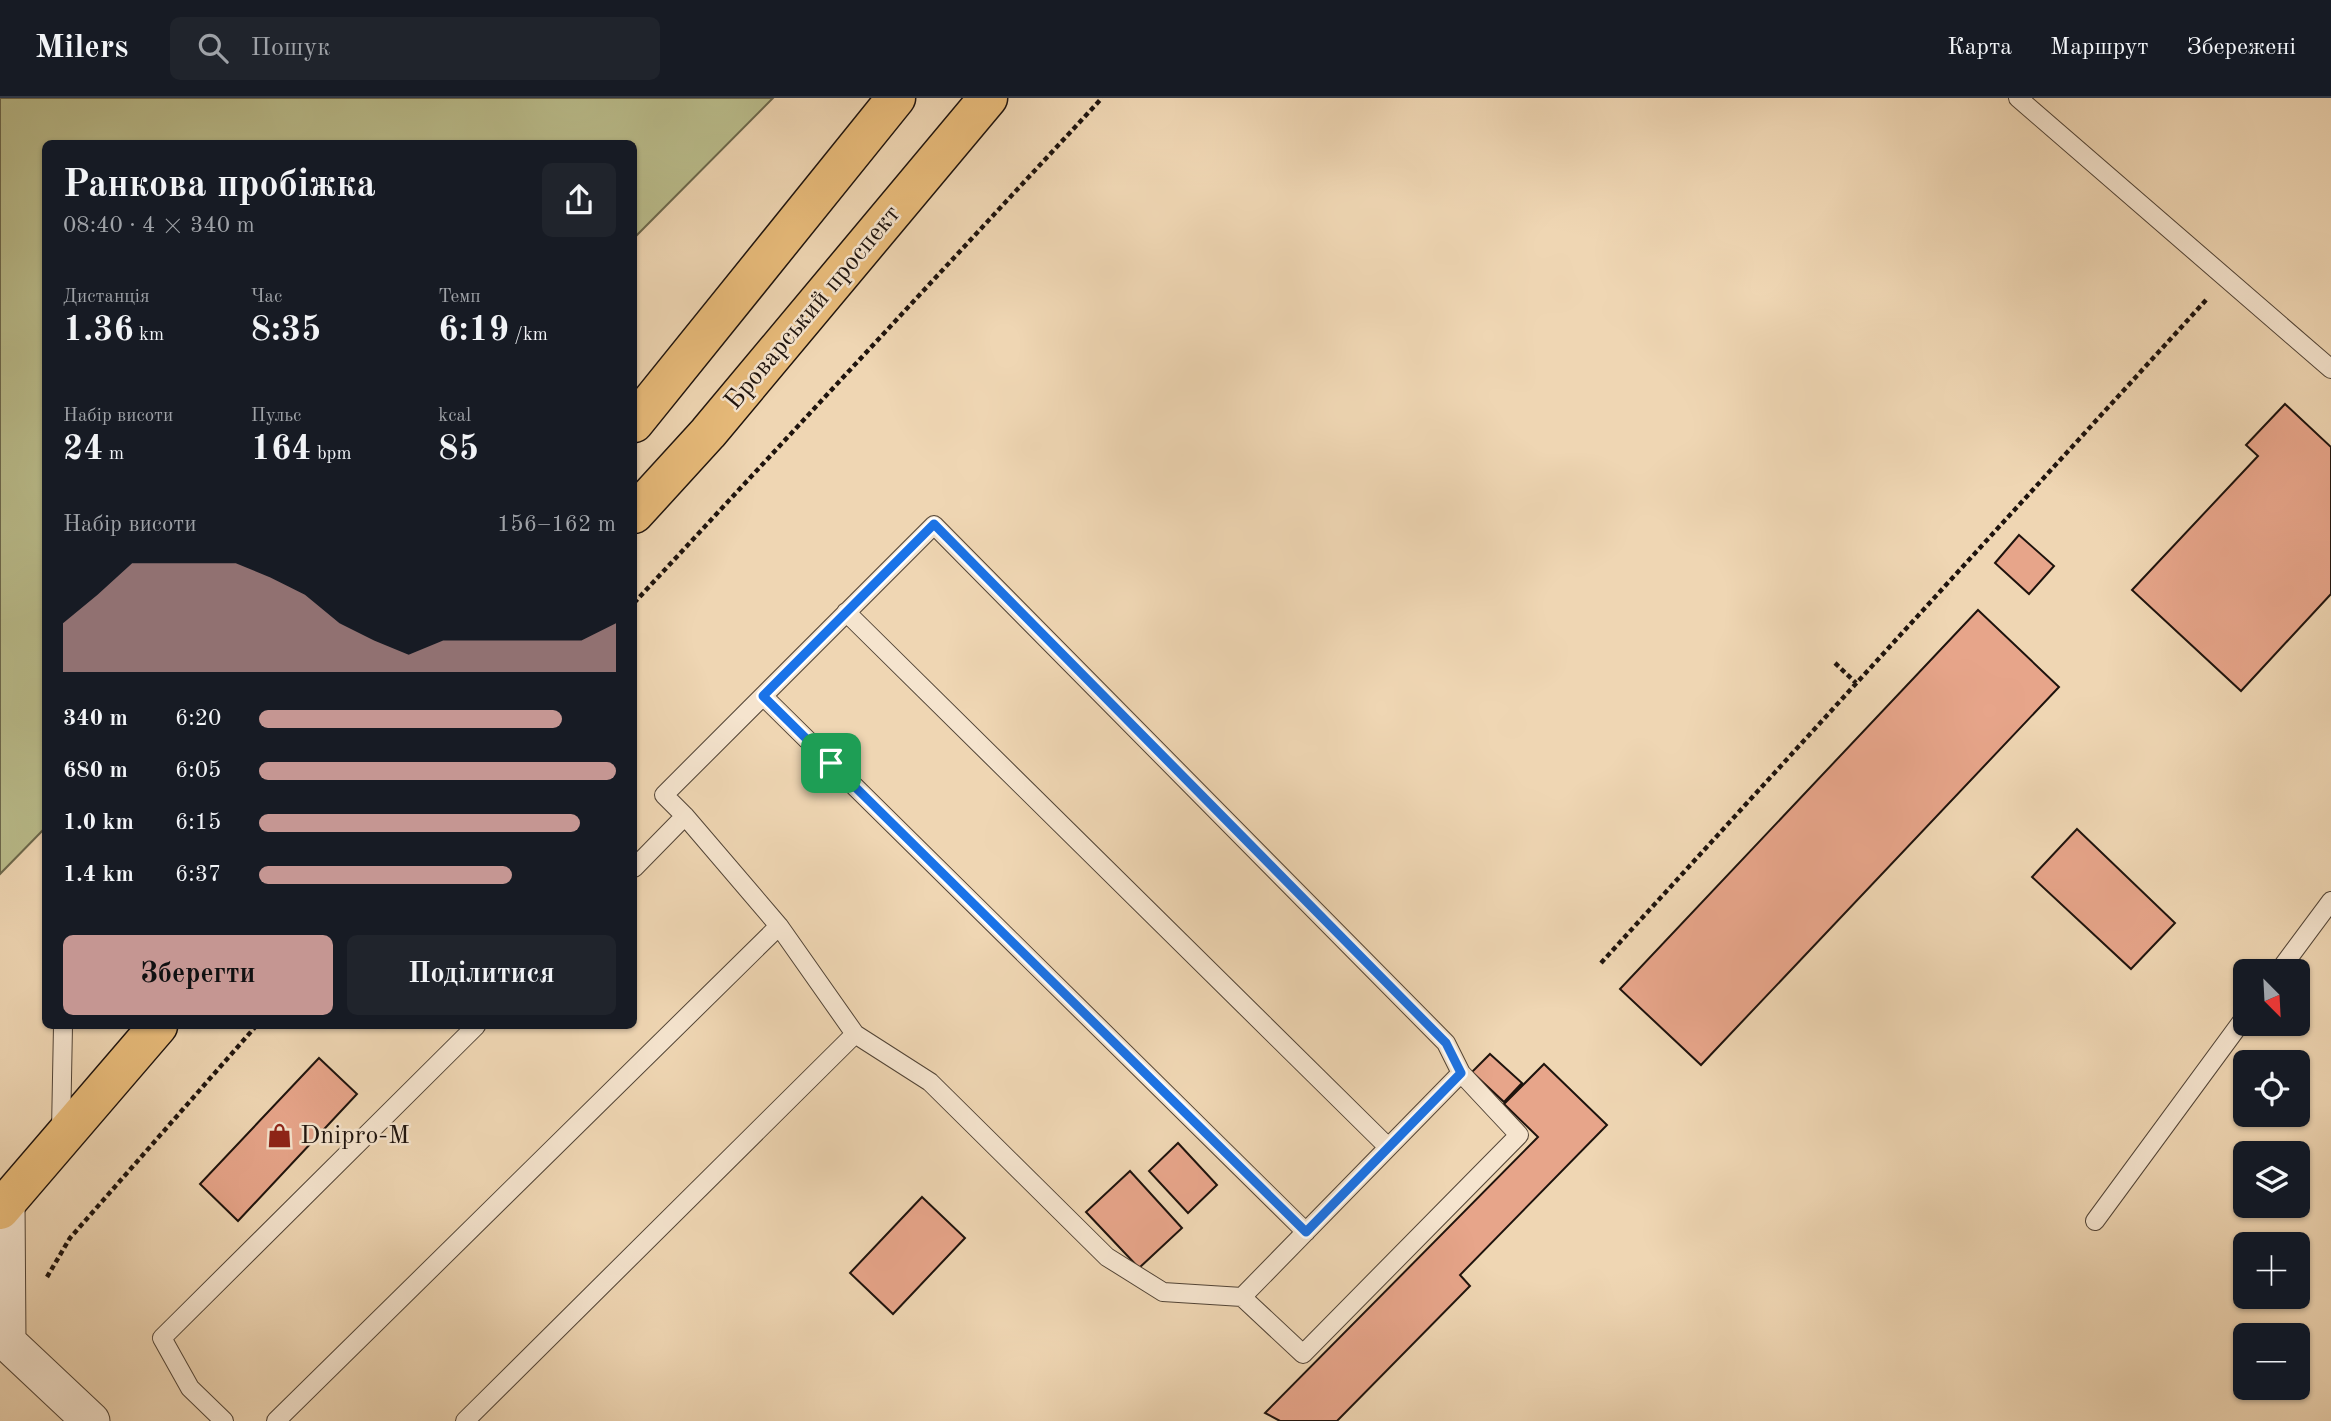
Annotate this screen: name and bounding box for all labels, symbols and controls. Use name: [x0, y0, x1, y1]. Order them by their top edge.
search box: [170, 17, 660, 80]
icon: search: [194, 29, 232, 67]
text: Milers: [35, 32, 128, 65]
text: Пошук: [250, 35, 330, 61]
text: Карта: [1947, 36, 2012, 60]
text: Маршрут: [2050, 36, 2149, 60]
text: Збережені: [2187, 36, 2296, 60]
button: share: [542, 163, 616, 237]
text: Ранкова пробіжка: [63, 167, 376, 205]
street label: Броварський проспект: [720, 201, 906, 415]
text: 08:40 · 4 × 340 m: [63, 214, 255, 237]
text: Дистанція: [63, 288, 150, 307]
text: Час: [251, 288, 282, 307]
text: Темп: [438, 288, 481, 307]
text: 1.36: [63, 313, 134, 348]
text: 8:35: [251, 313, 321, 348]
text: 6:19: [438, 313, 509, 348]
text: km: [134, 326, 164, 345]
text: /km: [509, 326, 548, 345]
text: Набір висоти: [63, 407, 173, 426]
text: Пульс: [251, 407, 301, 426]
text: kcal: [438, 407, 471, 426]
text: 24: [63, 432, 104, 467]
text: 164: [251, 432, 312, 467]
text: 85: [438, 432, 479, 467]
text: m: [104, 445, 124, 464]
text: bpm: [312, 445, 352, 464]
text: Набір висоти: [63, 513, 197, 536]
text: 156–162 m: [497, 513, 616, 536]
text: 340 m: [63, 707, 128, 730]
text: 6:20: [175, 707, 221, 730]
pin: [801, 733, 861, 793]
icon: arrive: [812, 744, 850, 782]
text: 680 m: [63, 759, 128, 782]
text: 6:05: [175, 759, 221, 782]
text: 1.0 km: [63, 811, 134, 834]
text: 6:15: [175, 811, 221, 834]
text: 1.4 km: [63, 863, 134, 886]
text: 6:37: [175, 863, 221, 886]
button: Зберегти: [63, 935, 333, 1015]
button: Поділитися: [347, 935, 616, 1015]
north arrow: [2233, 959, 2310, 1036]
map controls: [2233, 959, 2310, 1400]
button: locate: [2233, 1050, 2310, 1127]
shop icon: Dnipro-M: [266, 1122, 294, 1150]
place label: Dnipro-M: [300, 1123, 410, 1149]
button: layers: [2233, 1141, 2310, 1218]
button: +: [2233, 1232, 2310, 1309]
button: −: [2233, 1323, 2310, 1400]

